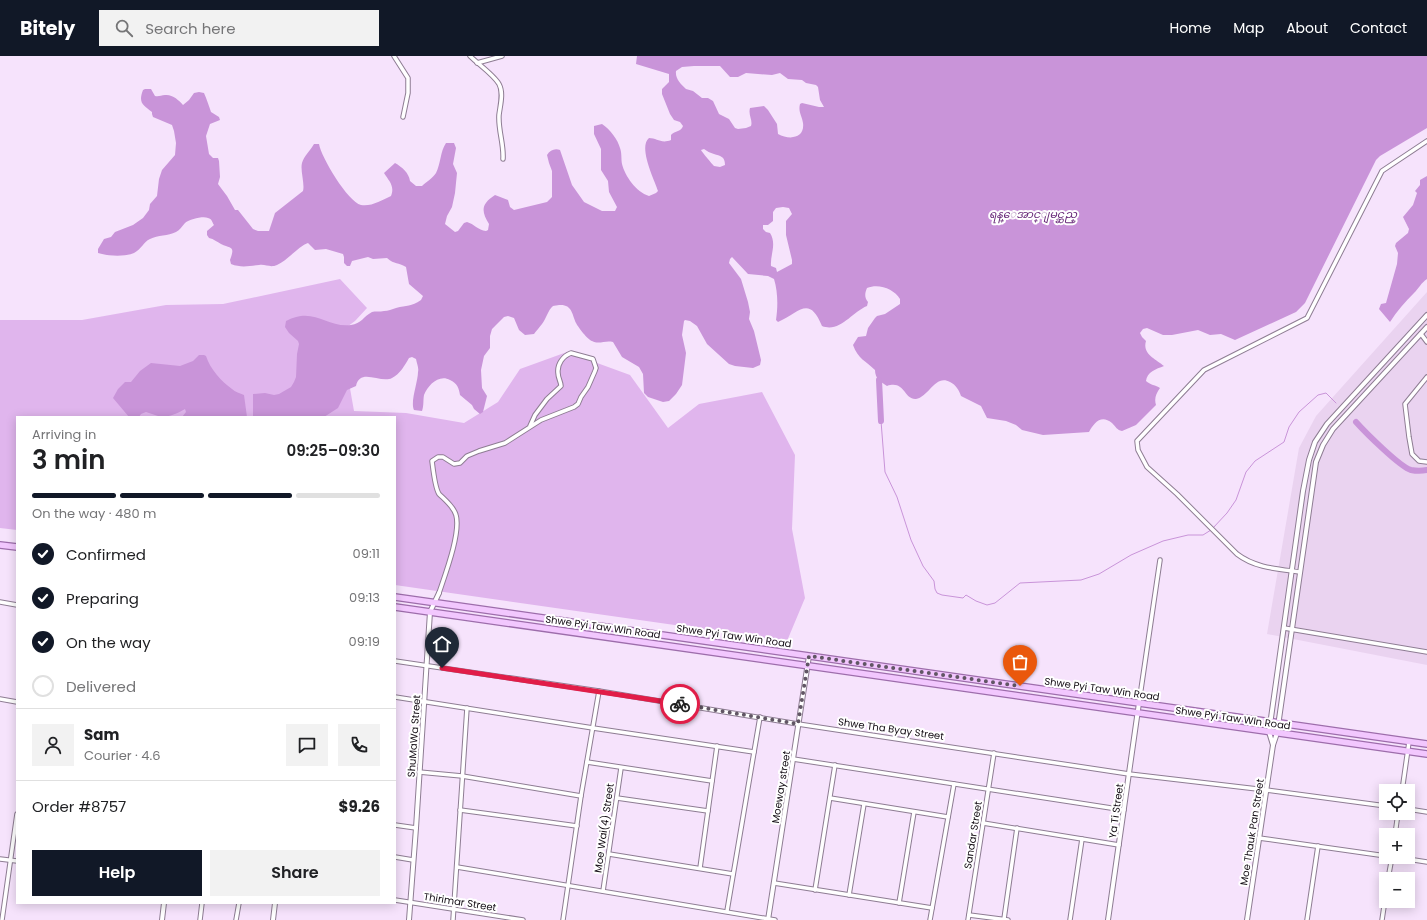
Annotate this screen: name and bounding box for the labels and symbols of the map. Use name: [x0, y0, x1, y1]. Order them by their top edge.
water label: ရန္ေအာင္ျမင္ဆည္: [989, 206, 1078, 224]
street label: Shwe Pyi Taw WIn Road: [544, 611, 662, 643]
street label: Shwe Pyi Taw Win Road: [675, 620, 793, 652]
pin: [425, 627, 459, 668]
pin: [1003, 645, 1037, 686]
street label: Shwe Pyi Taw Win Road: [1043, 673, 1161, 705]
courier: [660, 684, 700, 724]
street label: ShuMaWa Street: [404, 694, 424, 778]
street label: Shwe Pyi Taw WIn Road: [1174, 702, 1292, 734]
street label: Shwe Tha Byay Street: [837, 714, 945, 744]
street label: Moeway street: [768, 749, 794, 824]
street label: Moe Thauk Pan Street: [1236, 777, 1268, 886]
street label: Moe Wai(4) Street: [590, 782, 618, 874]
street label: Ya Ti Street: [1105, 782, 1127, 839]
street label: Sandar Street: [960, 800, 986, 870]
street label: Thirimar Street: [423, 889, 498, 915]

